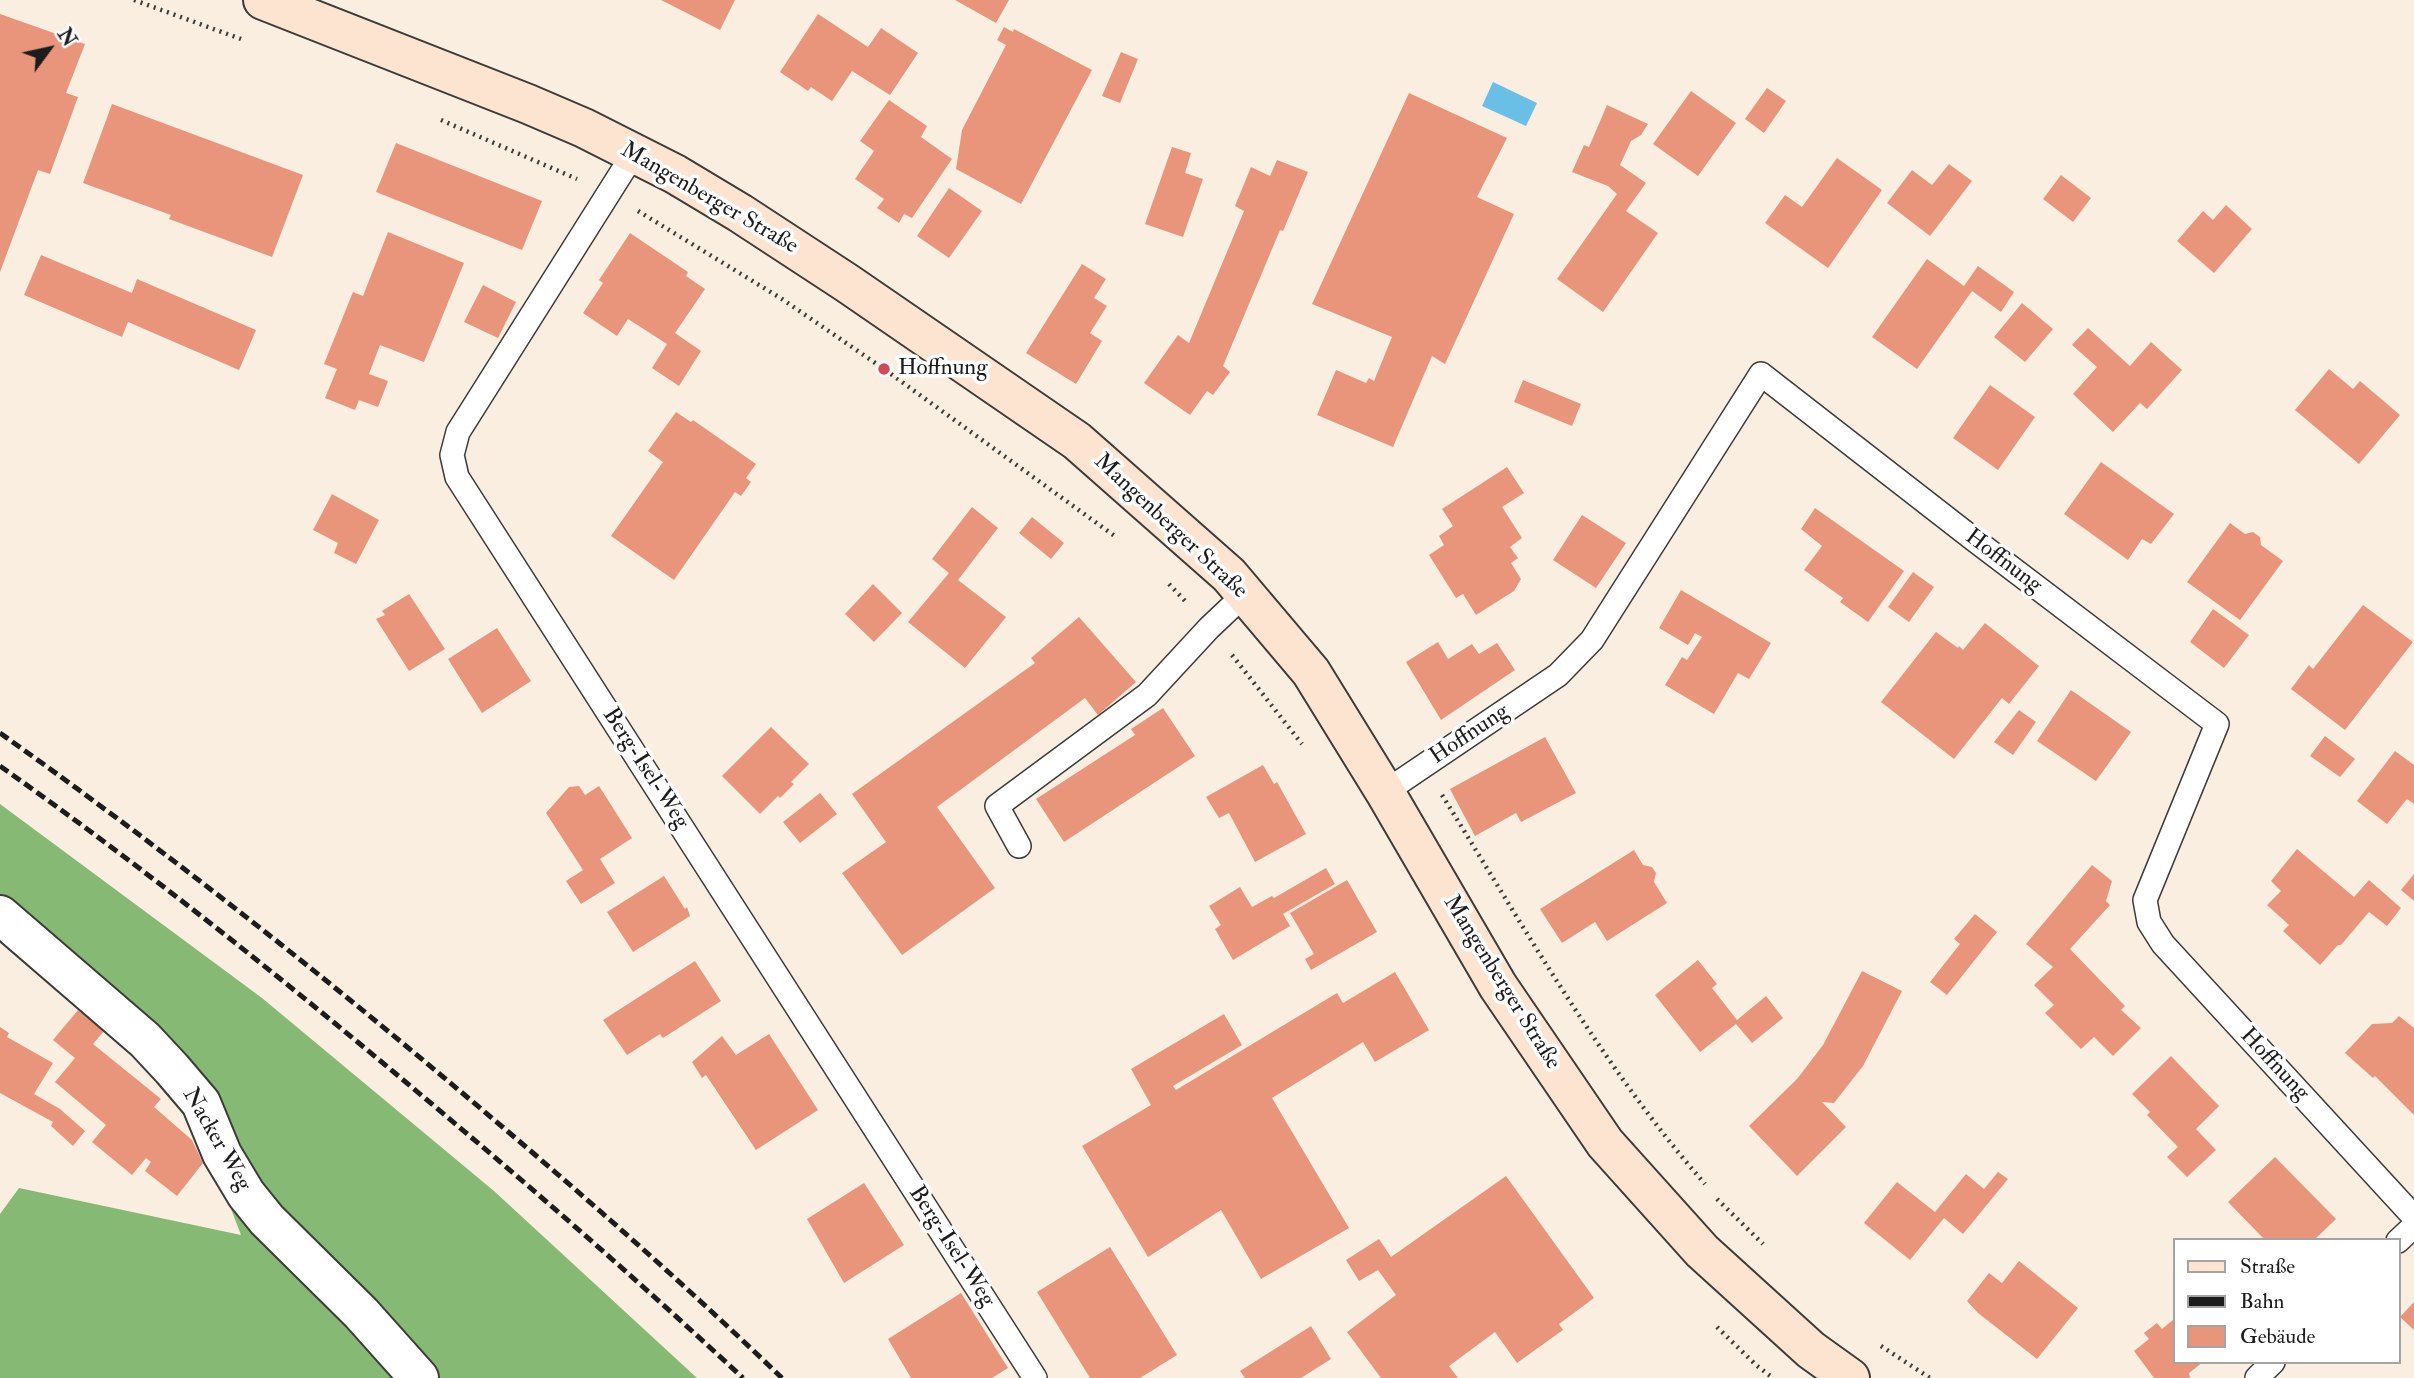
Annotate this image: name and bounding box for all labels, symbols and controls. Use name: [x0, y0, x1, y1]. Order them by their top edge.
north arrow: [14, 14, 84, 84]
text: N: [52, 24, 81, 51]
street label: Mangenberger Straße: [615, 137, 803, 261]
place label: Hoffnung: [898, 355, 988, 383]
marker: Hoffnung: [876, 361, 892, 377]
street label: Mangenberger Straße: [1087, 449, 1253, 605]
street label: Hoffnung: [1959, 524, 2047, 600]
street label: Hoffnung: [1425, 699, 1515, 771]
street label: Berg-Isel-Weg: [596, 703, 694, 835]
street label: Mangenberger Straße: [1436, 891, 1566, 1075]
street label: Hoffnung: [2233, 1023, 2315, 1107]
street label: Nacker Weg: [175, 1083, 257, 1197]
street label: Berg-Isel-Weg: [902, 1181, 1000, 1313]
legend: [2172, 1238, 2400, 1364]
text: Straße: [2240, 1253, 2295, 1280]
text: Bahn: [2240, 1288, 2284, 1315]
text: Gebäude: [2240, 1323, 2315, 1350]

